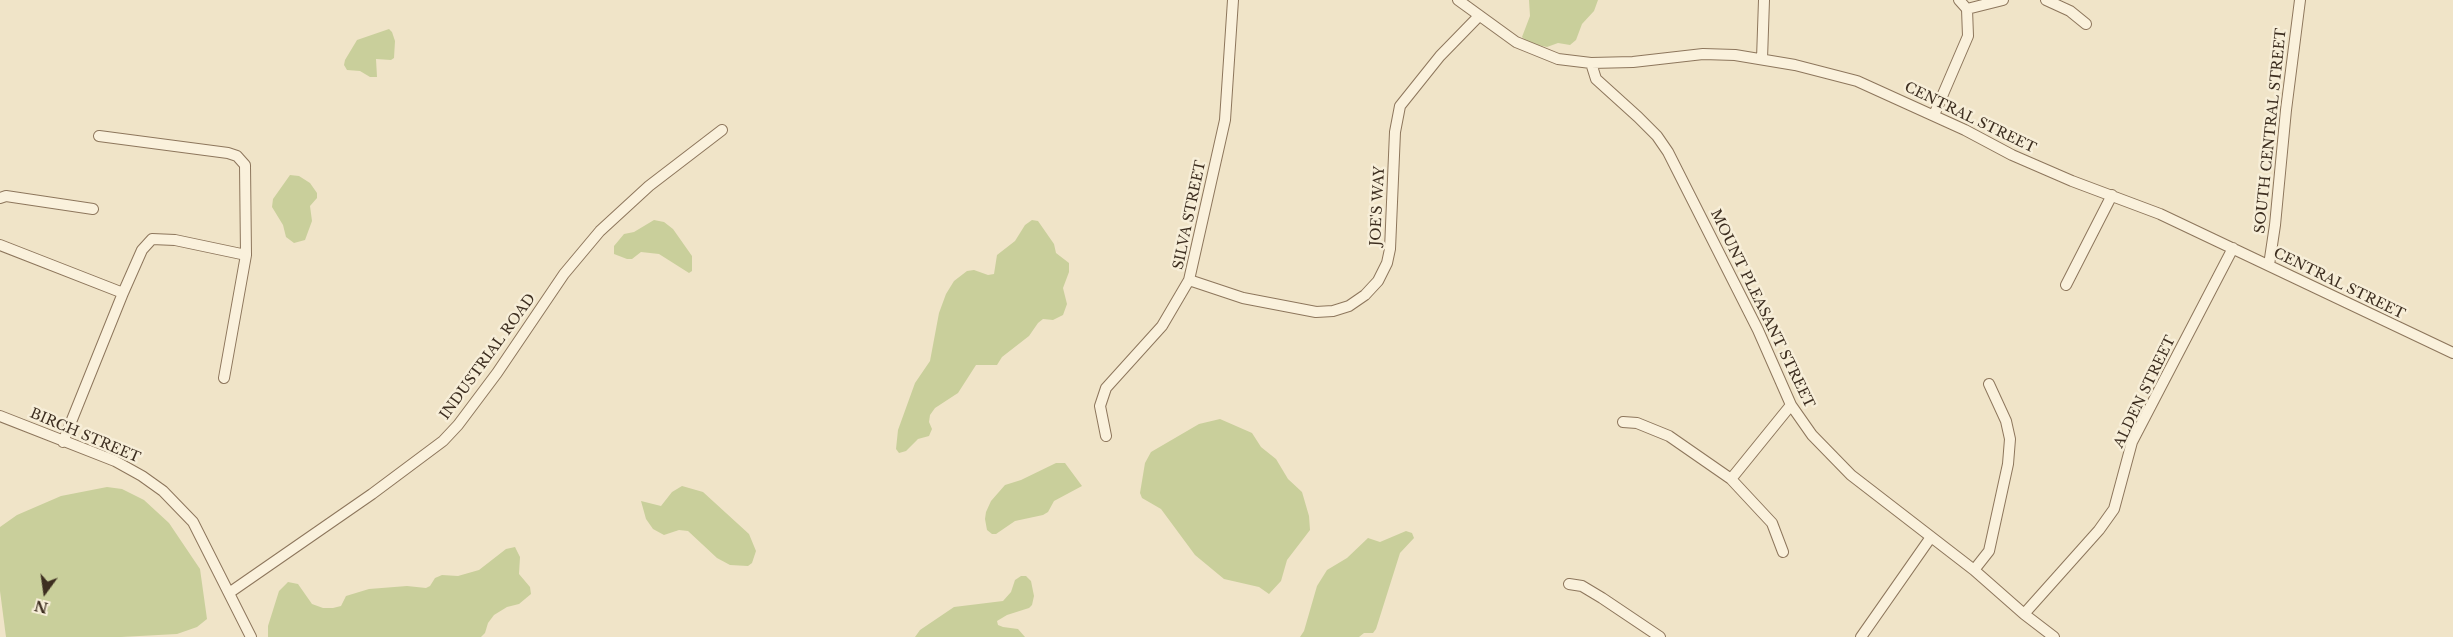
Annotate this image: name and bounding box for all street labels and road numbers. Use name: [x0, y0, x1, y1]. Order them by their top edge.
street label: SOUTH CENTRAL STREET: [2252, 27, 2290, 235]
street label: CENTRAL STREET: [1902, 79, 2038, 157]
street label: SILVA STREET: [1170, 159, 1210, 271]
street label: JOE'S WAY: [1368, 166, 1388, 246]
street label: MOUNT PLEASANT STREET: [1706, 207, 1818, 411]
street label: CENTRAL STREET: [2271, 245, 2407, 323]
street label: INDUSTRIAL ROAD: [437, 291, 539, 423]
street label: ALDEN STREET: [2111, 333, 2179, 451]
street label: BIRCH STREET: [27, 405, 143, 467]

